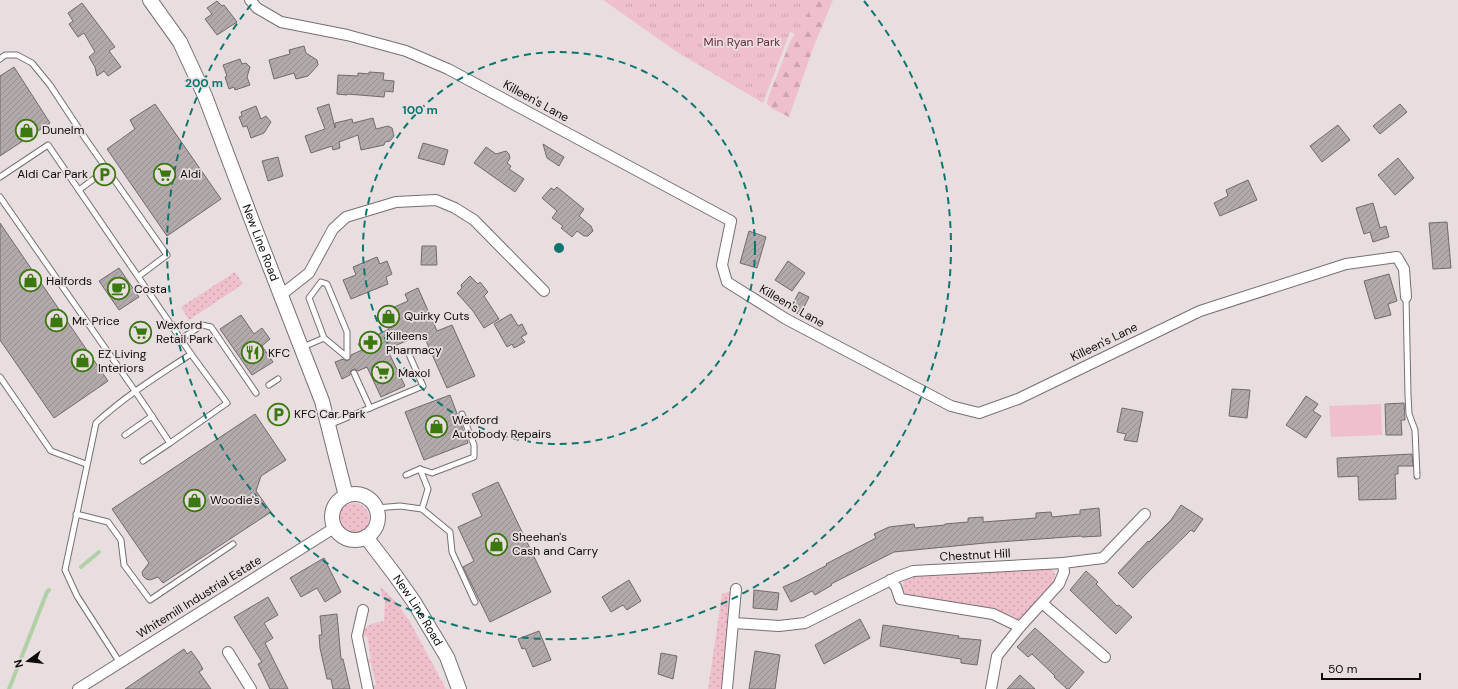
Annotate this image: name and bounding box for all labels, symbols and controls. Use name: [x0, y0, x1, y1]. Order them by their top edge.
park label: Min Ryan Park: [704, 34, 780, 50]
text: 200 m: [185, 75, 223, 91]
street label: Killeen's Lane: [500, 76, 572, 126]
text: 100 m: [402, 102, 438, 118]
shop icon: DuneIm: [14, 117, 40, 143]
place label: DuneIm: [42, 122, 84, 138]
parking icon: Aldi Car Park: [91, 161, 117, 187]
supermarket icon: Aldi: [151, 161, 177, 187]
place label: Aldi Car Park: [17, 166, 88, 182]
place label: Aldi: [180, 166, 201, 182]
street label: New Line Road: [239, 202, 283, 284]
centre of rings: [552, 241, 566, 255]
shop icon: Halfords: [17, 268, 43, 294]
place label: Halfords: [46, 273, 92, 289]
cafe icon: Costa: [106, 276, 132, 302]
place label: Costa: [134, 281, 167, 297]
street label: Killeen's Lane: [756, 281, 828, 331]
shop icon: Quirky Cuts: [375, 303, 401, 329]
shop icon: Mr. Price: [43, 308, 69, 334]
place label: Quirky Cuts: [404, 308, 470, 324]
place label: Mr. Price: [72, 313, 120, 329]
place label: Wexford Retail Park: [156, 317, 213, 347]
supermarket icon: Wexford Retail Park: [127, 319, 153, 345]
street label: Killeen's Lane: [1068, 319, 1140, 365]
place label: Killeens Pharmacy: [386, 328, 442, 358]
pharmacy icon: Killeens Pharmacy: [357, 330, 383, 356]
restaurant icon: KFC: [239, 340, 265, 366]
place label: KFC: [268, 345, 290, 361]
place label: EZ Living Interiors: [98, 346, 147, 376]
shop icon: EZ Living Interiors: [70, 348, 96, 374]
supermarket icon: Maxol: [370, 360, 396, 386]
place label: Maxol: [398, 365, 430, 381]
parking icon: KFC Car Park: [266, 401, 292, 427]
place label: KFC Car Park: [294, 406, 366, 422]
place label: Wexford Autobody Repairs: [452, 412, 551, 442]
shop icon: Wexford Autobody Repairs: [424, 414, 450, 440]
shop icon: Woodie's: [181, 487, 207, 513]
place label: Woodie's: [210, 492, 260, 508]
place label: Sheehan's Cash and Carry: [512, 529, 598, 559]
shop icon: Sheehan's Cash and Carry: [484, 531, 510, 557]
street label: Chestnut Hill: [939, 545, 1011, 565]
street label: Whitemill Industrial Estate: [134, 552, 264, 642]
street label: New Line Road: [389, 572, 447, 649]
north arrow: [8, 641, 48, 681]
scale bar: [1322, 655, 1420, 681]
text: N: [11, 658, 26, 669]
text: 50 m: [1328, 661, 1357, 677]

